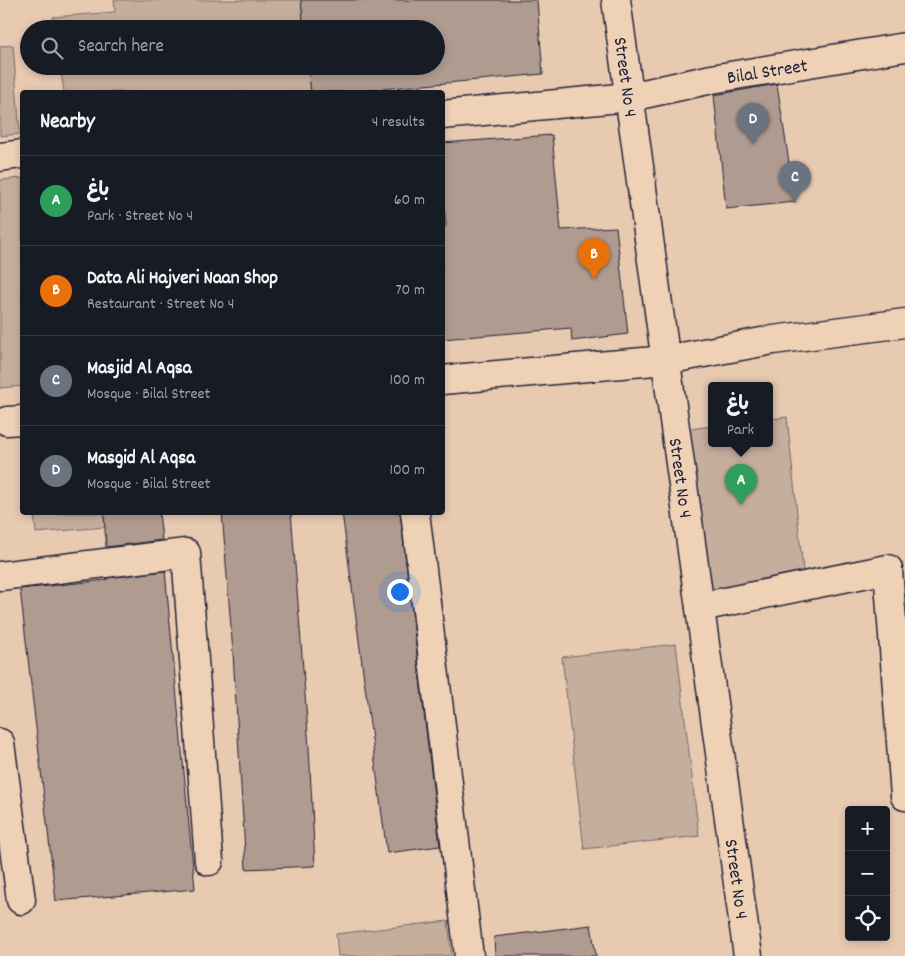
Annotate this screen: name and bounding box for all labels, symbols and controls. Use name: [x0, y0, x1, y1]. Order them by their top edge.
search box: [20, 20, 445, 75]
icon: search: [38, 34, 66, 62]
text: Search here: [78, 34, 164, 61]
street label: Street No 4: [605, 36, 643, 119]
street label: Bilal Street: [725, 54, 810, 93]
pin: D: [737, 103, 769, 144]
text: Nearby: [40, 108, 95, 138]
text: 4 results: [372, 111, 425, 134]
pin: C: [779, 161, 811, 202]
text: باغ: [87, 178, 109, 205]
text: A: [52, 189, 60, 212]
text: 60 m: [394, 189, 425, 212]
text: Park · Street No 4: [87, 205, 193, 228]
pin: B: [578, 238, 610, 279]
text: Data Ali Hajveri Naan Shop: [87, 266, 278, 293]
text: B: [52, 279, 60, 302]
text: 70 m: [395, 279, 425, 302]
text: Restaurant · Street No 4: [87, 293, 234, 316]
text: Masjid Al Aqsa: [87, 356, 192, 383]
text: C: [52, 369, 60, 392]
text: 100 m: [389, 369, 425, 392]
popup: [708, 382, 773, 447]
text: Mosque · Bilal Street: [87, 383, 210, 406]
text: باغ: [727, 392, 749, 419]
text: Park: [727, 419, 754, 442]
street label: Street No 4: [660, 437, 698, 520]
text: Masgid Al Aqsa: [87, 446, 195, 473]
text: D: [52, 459, 60, 482]
text: 100 m: [389, 459, 425, 482]
pin: A: [725, 464, 757, 505]
text: Mosque · Bilal Street: [87, 473, 210, 496]
your location: [387, 579, 413, 605]
map controls: [845, 806, 890, 941]
button: +: [845, 806, 890, 851]
street label: Street No 4: [716, 838, 754, 921]
button: −: [845, 851, 890, 896]
button: locate: [845, 896, 890, 941]

